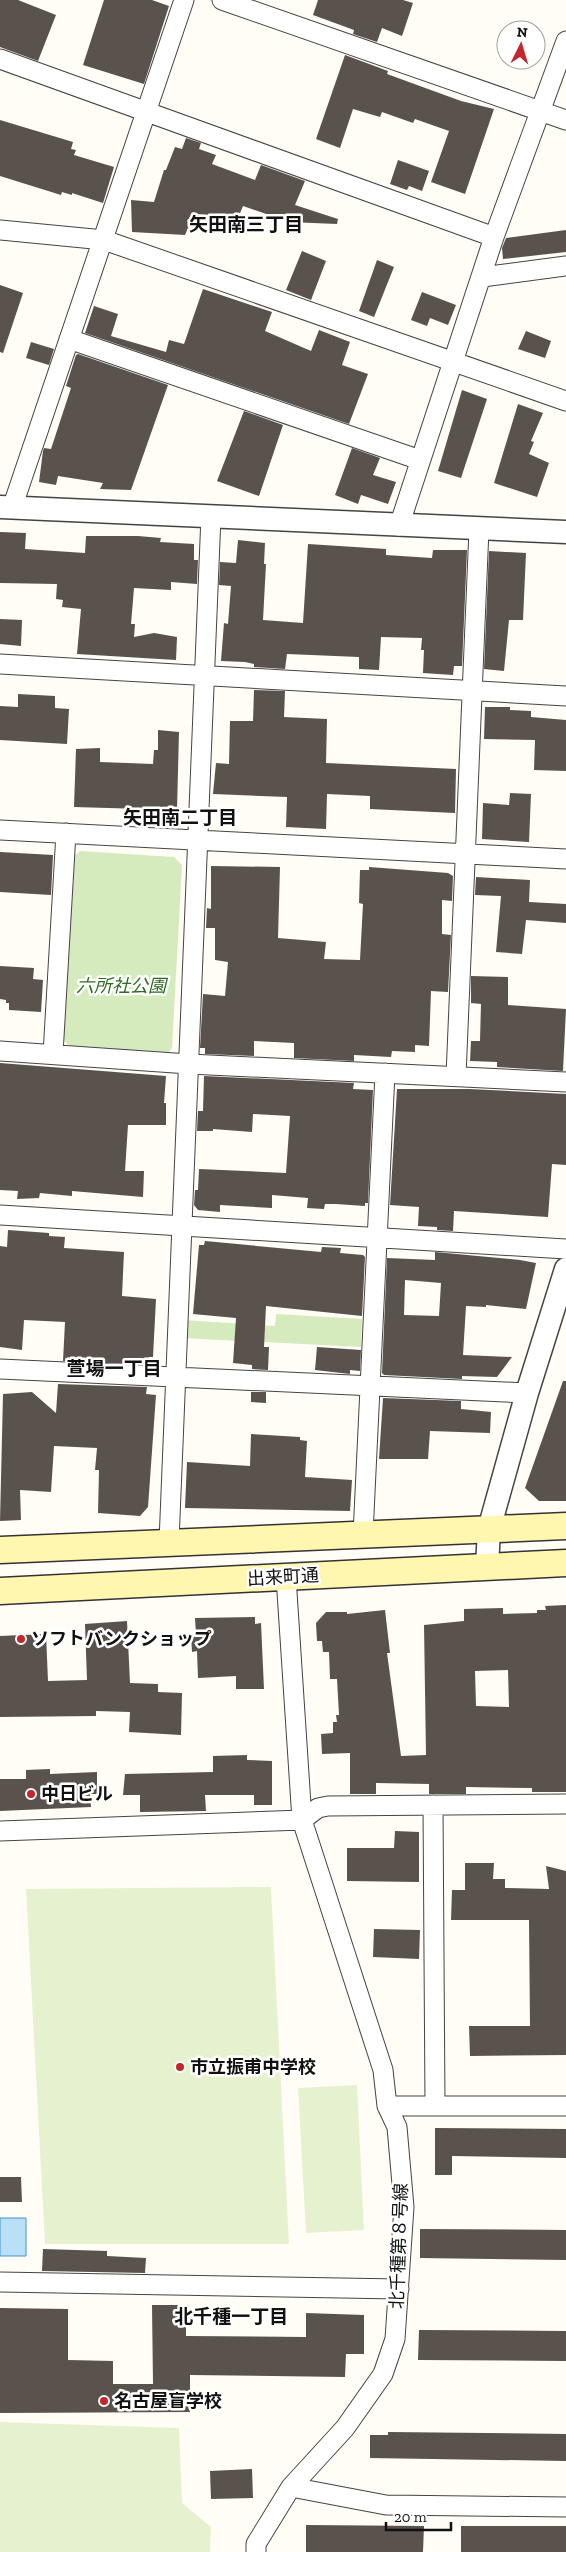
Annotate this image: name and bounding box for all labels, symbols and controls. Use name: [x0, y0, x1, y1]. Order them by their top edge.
north arrow: [496, 20, 546, 70]
text: N: [516, 24, 528, 42]
district label: 矢田南三丁目: [189, 213, 303, 236]
district label: 矢田南二丁目: [123, 806, 237, 829]
park label: 六所社公園: [76, 975, 169, 997]
district label: 萱場一丁目: [66, 1357, 162, 1380]
street label: 出来町通: [246, 1564, 320, 1590]
place label: ソフトバンクショップ: [31, 1628, 212, 1650]
marker: ソフトバンクショップ: [15, 1633, 27, 1645]
place label: 中日ビル: [41, 1783, 113, 1805]
marker: 中日ビル: [25, 1788, 37, 1800]
place label: 市立振甫中学校: [190, 2056, 316, 2078]
marker: 市立振甫中学校: [174, 2061, 186, 2073]
street label: 北千種第８号線: [386, 2183, 412, 2309]
district label: 北千種一丁目: [174, 2305, 288, 2328]
place label: 名古屋盲学校: [114, 2390, 222, 2412]
marker: 名古屋盲学校: [98, 2395, 110, 2407]
scale bar: [386, 2500, 451, 2532]
text: 20 m: [394, 2508, 427, 2526]

